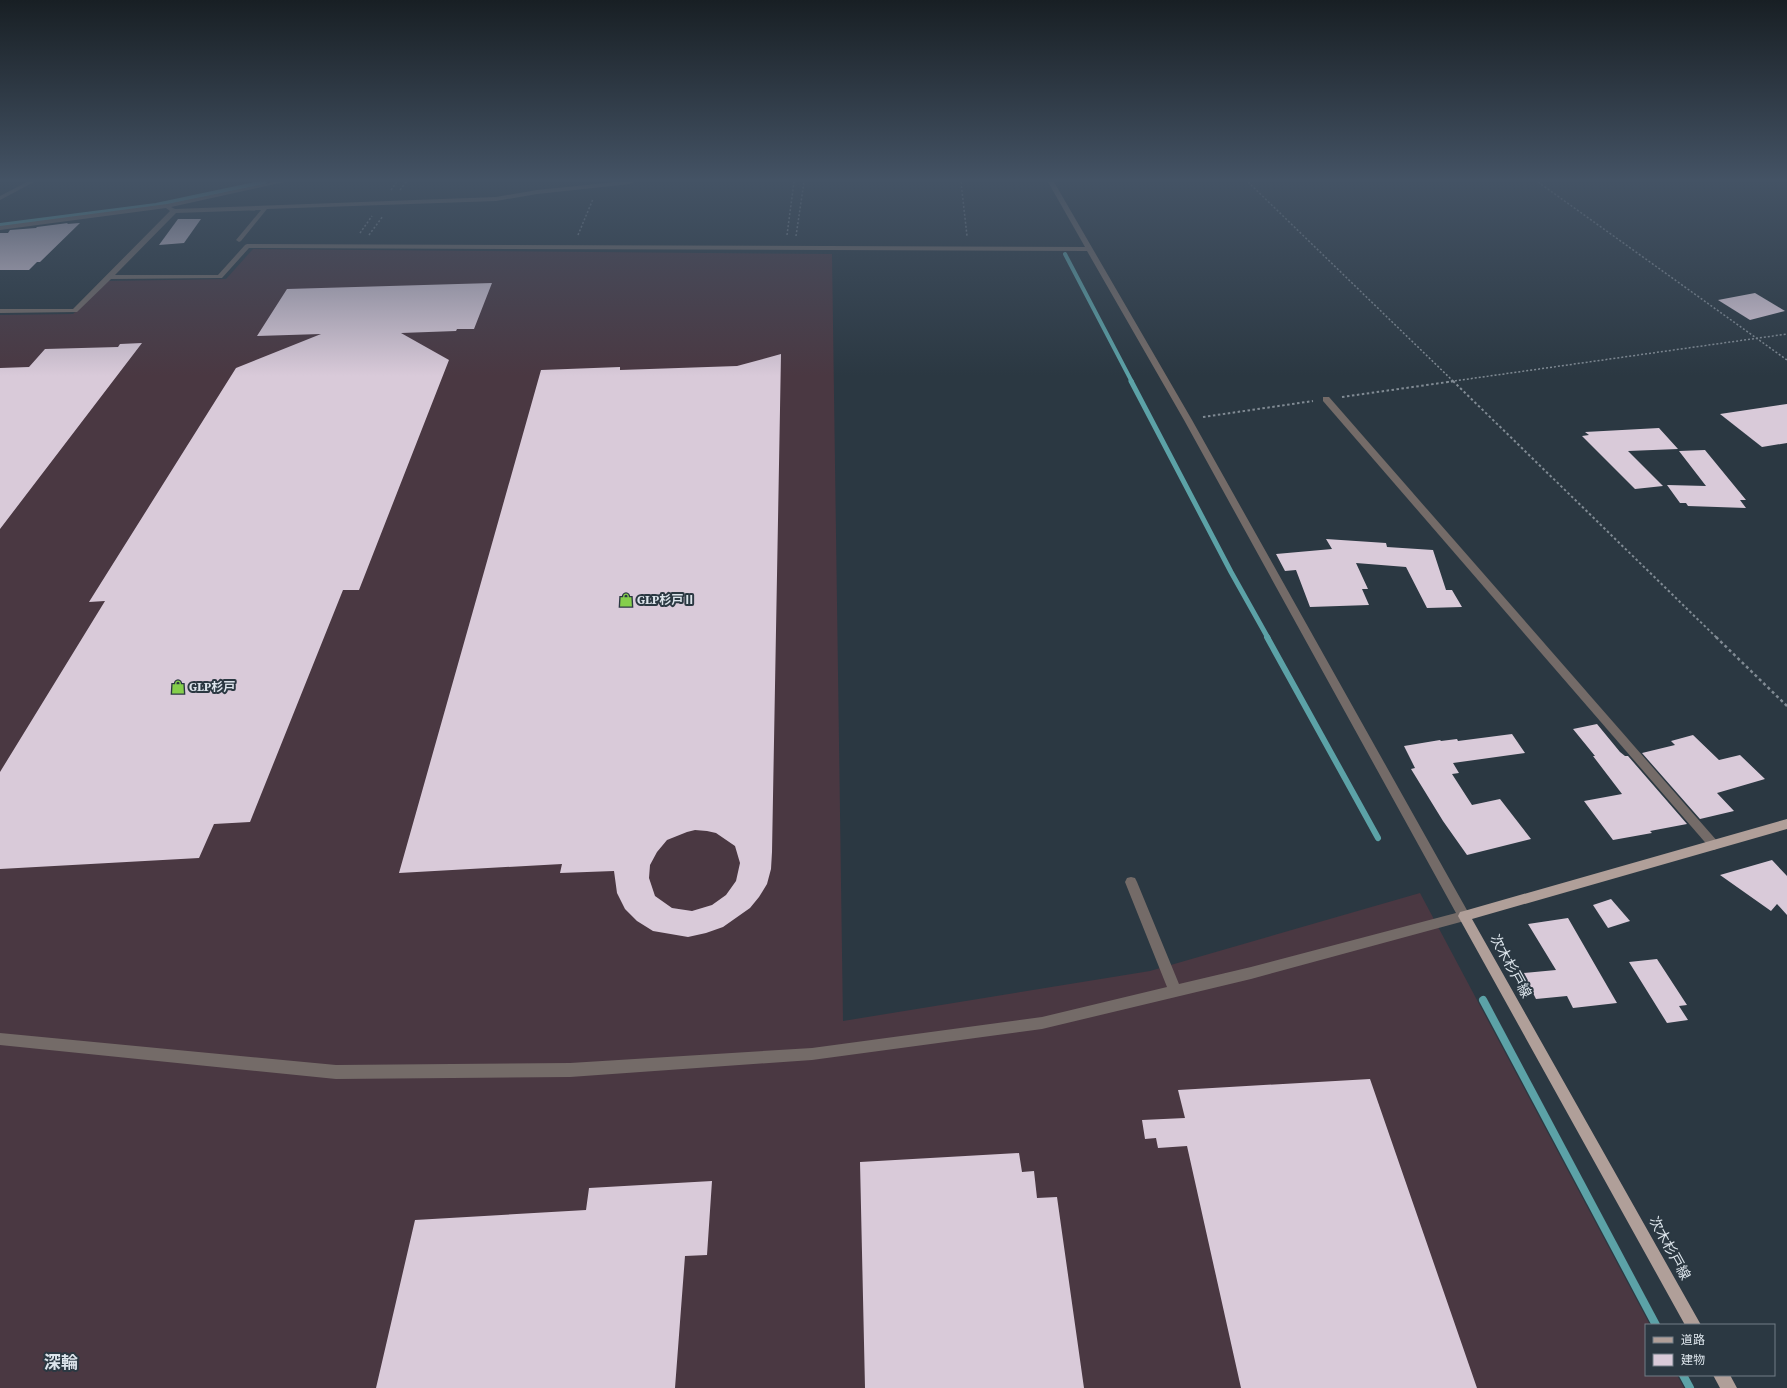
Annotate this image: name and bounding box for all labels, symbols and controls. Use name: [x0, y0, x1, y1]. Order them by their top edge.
shop icon: GLP杉戸Ⅱ: [618, 592, 634, 608]
place label: GLP杉戸Ⅱ: [637, 592, 695, 608]
shop icon: GLP杉戸: [170, 679, 186, 695]
place label: GLP杉戸: [189, 679, 235, 695]
street label: 次木杉戸線: [1485, 931, 1537, 1001]
street label: 次木杉戸線: [1644, 1213, 1696, 1283]
legend: [1645, 1324, 1775, 1376]
text: 道路: [1681, 1332, 1705, 1348]
district label: 深輪: [44, 1350, 78, 1374]
text: 建物: [1681, 1352, 1705, 1368]

